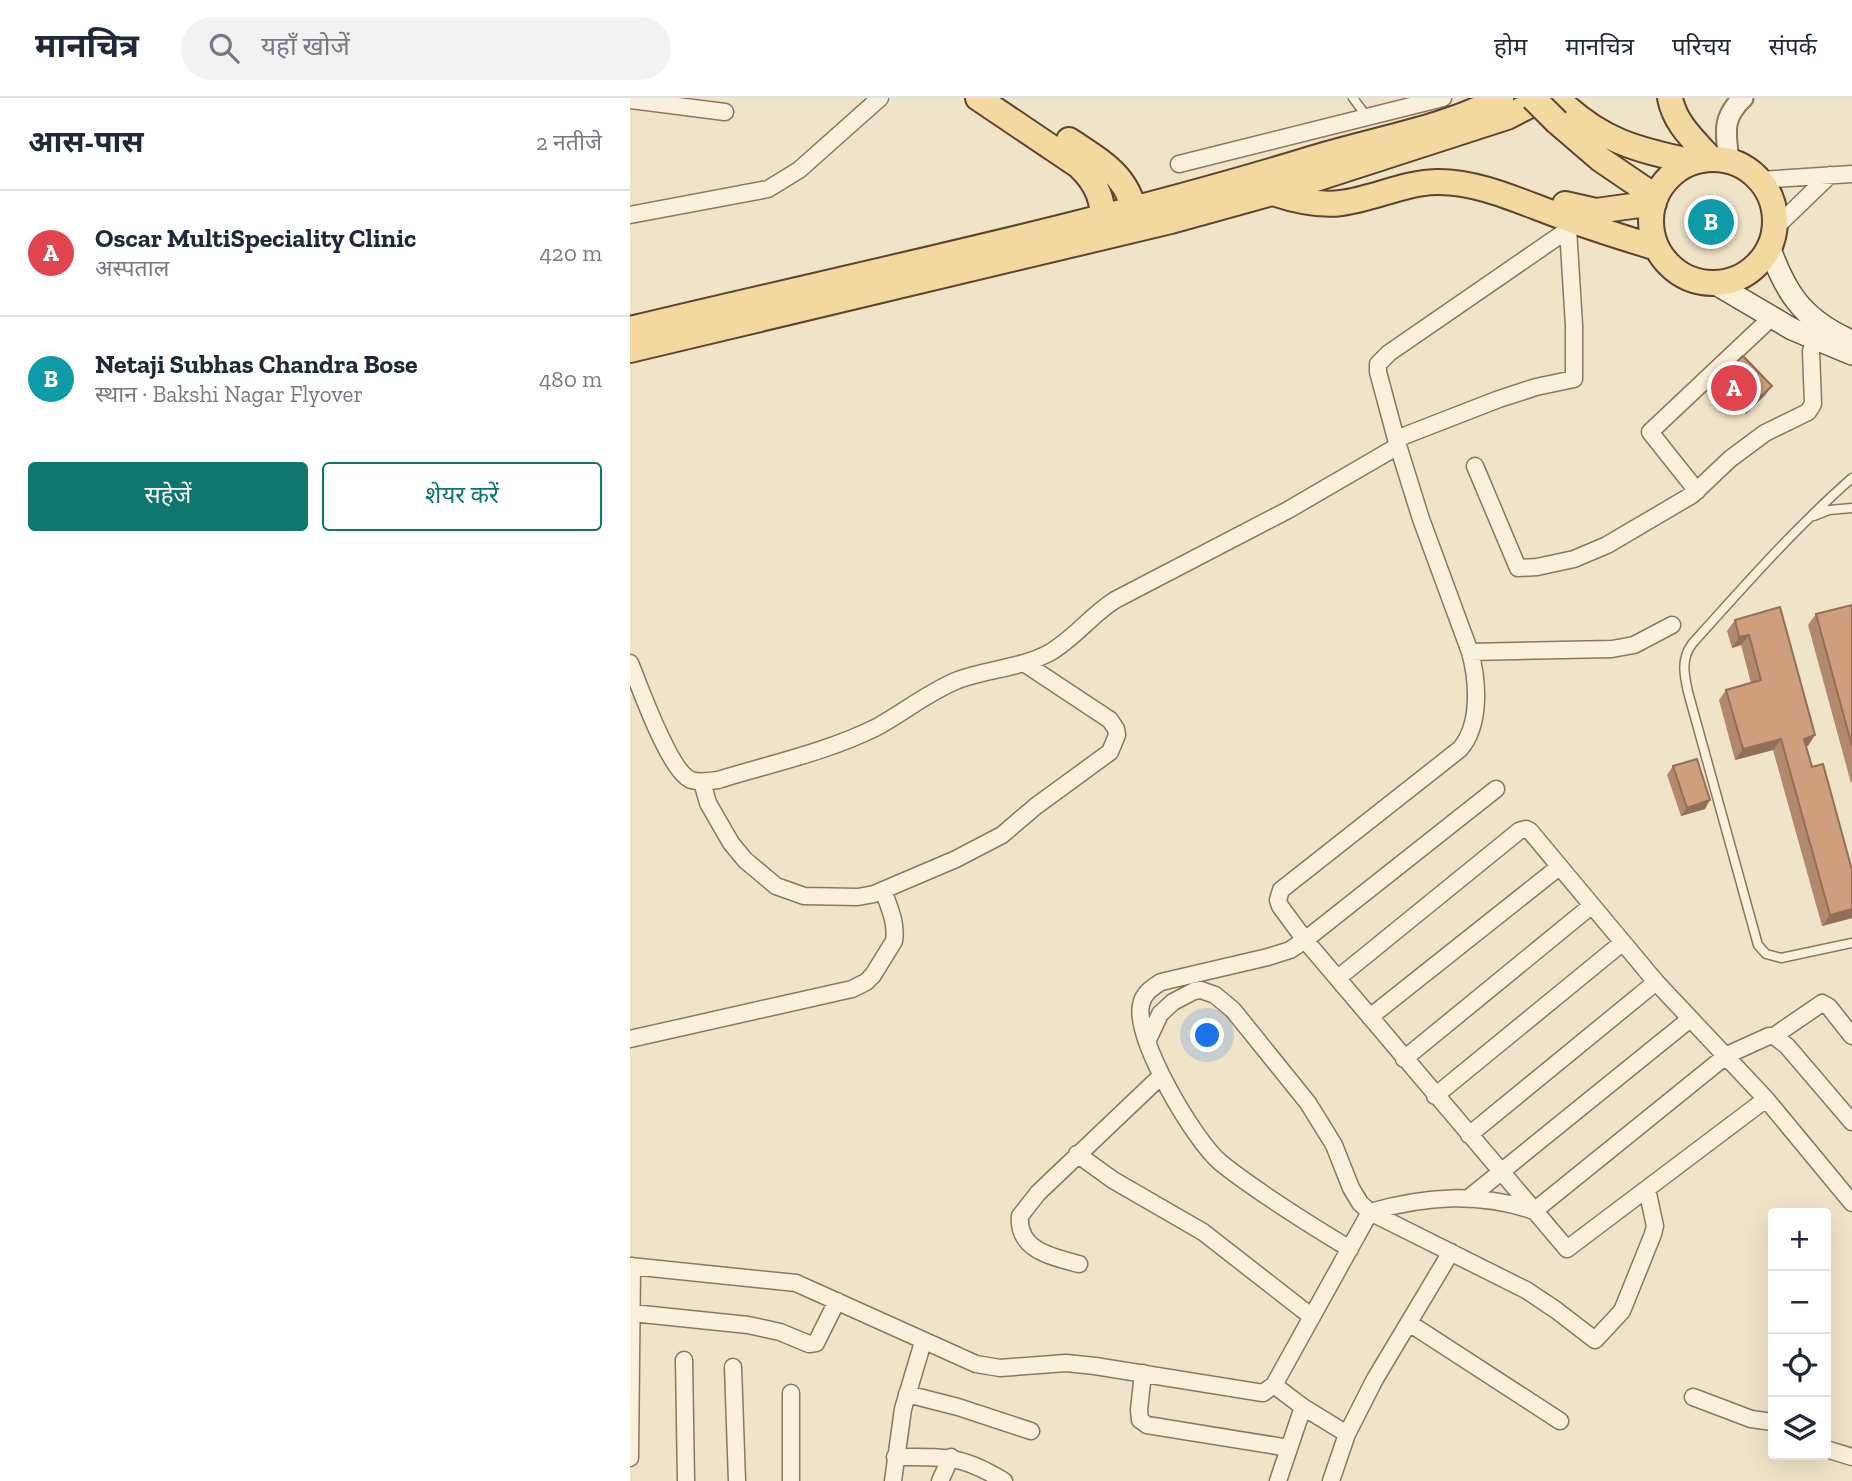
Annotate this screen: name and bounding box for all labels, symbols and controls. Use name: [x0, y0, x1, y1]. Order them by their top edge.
search box: [181, 17, 671, 80]
text: मानचित्र: [35, 26, 139, 65]
icon: search: [205, 29, 243, 67]
text: यहाँ खोजें: [261, 30, 350, 62]
text: होम: [1494, 32, 1527, 61]
text: मानचित्र: [1565, 32, 1634, 61]
text: परिचय: [1672, 32, 1731, 61]
text: संपर्क: [1769, 32, 1817, 61]
text: आस-पास: [28, 124, 144, 160]
text: 2 नतीजे: [536, 128, 602, 156]
pin: B: [1688, 196, 1734, 248]
text: Oscar MultiSpeciality Clinic: [95, 222, 416, 254]
text: A: [43, 239, 59, 267]
text: 420 m: [539, 239, 602, 267]
text: अस्पताल: [95, 254, 169, 282]
text: Netaji Subhas Chandra Bose: [95, 348, 418, 380]
pin: A: [1711, 362, 1757, 414]
text: B: [44, 365, 58, 393]
text: 480 m: [539, 365, 602, 393]
text: स्थान · Bakshi Nagar Flyover: [95, 380, 363, 408]
button: सहेजें: [28, 462, 308, 531]
button: शेयर करें: [322, 462, 602, 531]
your location: [1190, 1018, 1224, 1052]
map controls: [1768, 1208, 1831, 1460]
button: +: [1768, 1208, 1831, 1271]
button: −: [1768, 1271, 1831, 1334]
button: locate: [1768, 1334, 1831, 1397]
button: layers: [1768, 1397, 1831, 1460]

